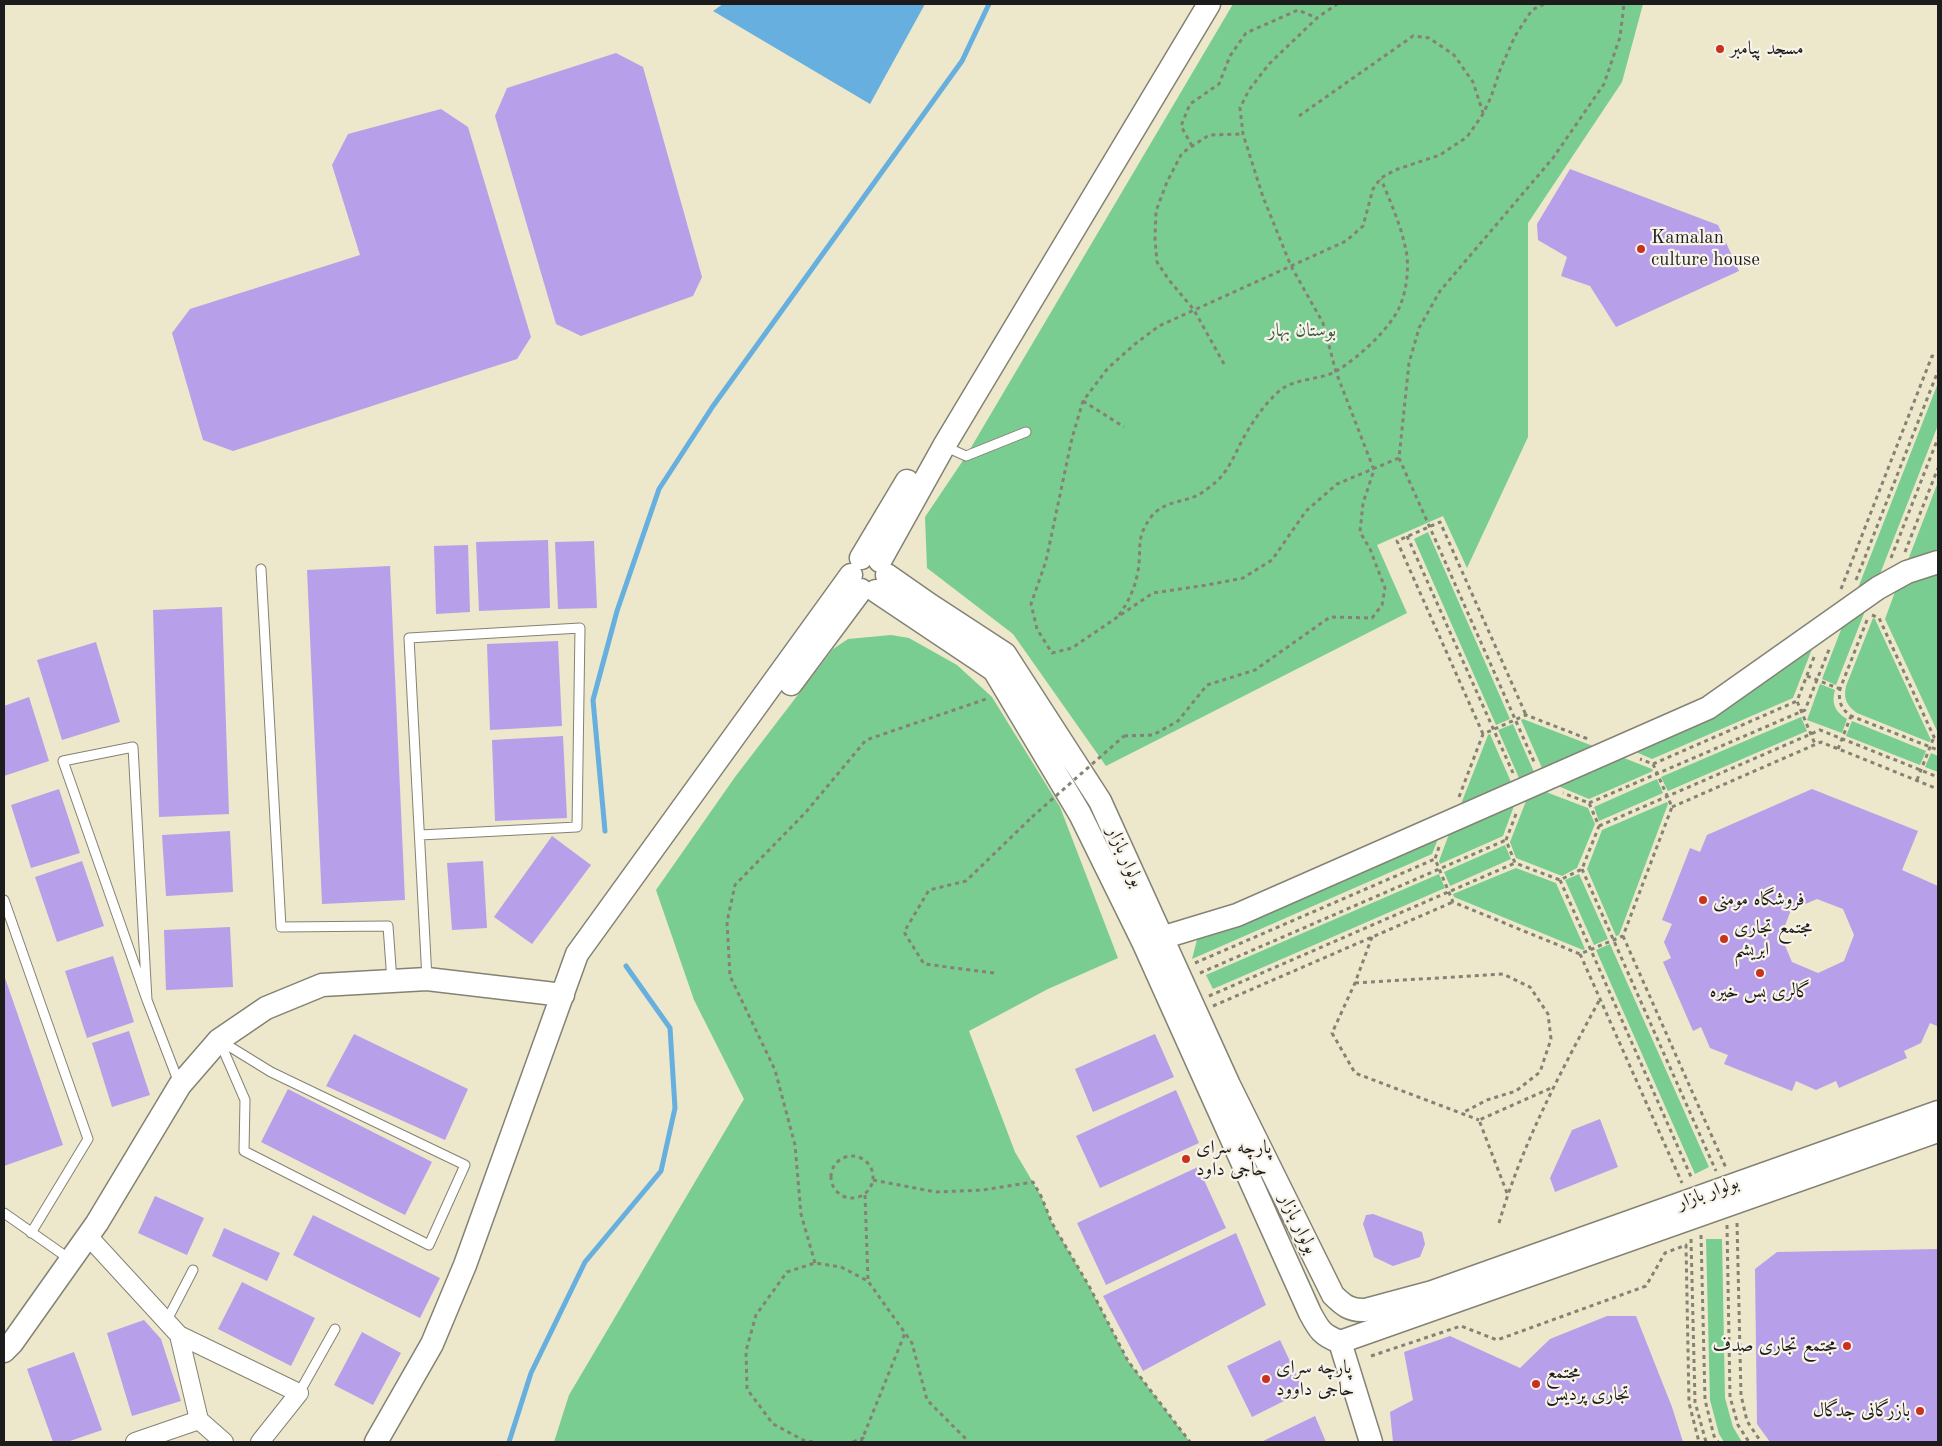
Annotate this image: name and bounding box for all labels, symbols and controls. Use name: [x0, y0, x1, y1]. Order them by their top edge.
place label: مسجد پیامبر: [1730, 38, 1804, 60]
marker: مسجد پیامبر: [1714, 43, 1726, 55]
place label: Kamalan culture house: [1651, 227, 1760, 271]
marker: Kamalan culture house: [1635, 243, 1647, 255]
park label: بوستان بهار: [1268, 320, 1336, 342]
street label: بولوار بازار: [1102, 823, 1148, 891]
place label: فروشگاه مومنی: [1713, 889, 1805, 911]
marker: فروشگاه مومنی: [1697, 894, 1709, 906]
place label: مجتمع تجاری ابریشم: [1734, 917, 1812, 961]
marker: مجتمع تجاری ابریشم: [1718, 933, 1730, 945]
marker: گالری بس خیره: [1754, 967, 1766, 979]
place label: گالری بس خیره: [1710, 981, 1810, 1003]
place label: پارچه سرای حاجی داود: [1196, 1137, 1271, 1181]
marker: پارچه سرای حاجی داود: [1180, 1153, 1192, 1165]
street label: بولوار بازار: [1674, 1171, 1742, 1215]
street label: بولوار بازار: [1274, 1190, 1322, 1258]
place label: مجتمع تجاری صدف: [1713, 1335, 1837, 1357]
marker: مجتمع تجاری صدف: [1841, 1340, 1853, 1352]
place label: پارچه سرای حاجی داوود: [1276, 1357, 1354, 1401]
place label: مجتمع تجاری پردیس: [1546, 1362, 1630, 1406]
marker: پارچه سرای حاجی داوود: [1260, 1373, 1272, 1385]
marker: مجتمع تجاری پردیس: [1530, 1378, 1542, 1390]
place label: بازرگانی جدگال: [1813, 1400, 1910, 1422]
marker: بازرگانی جدگال: [1914, 1405, 1926, 1417]

